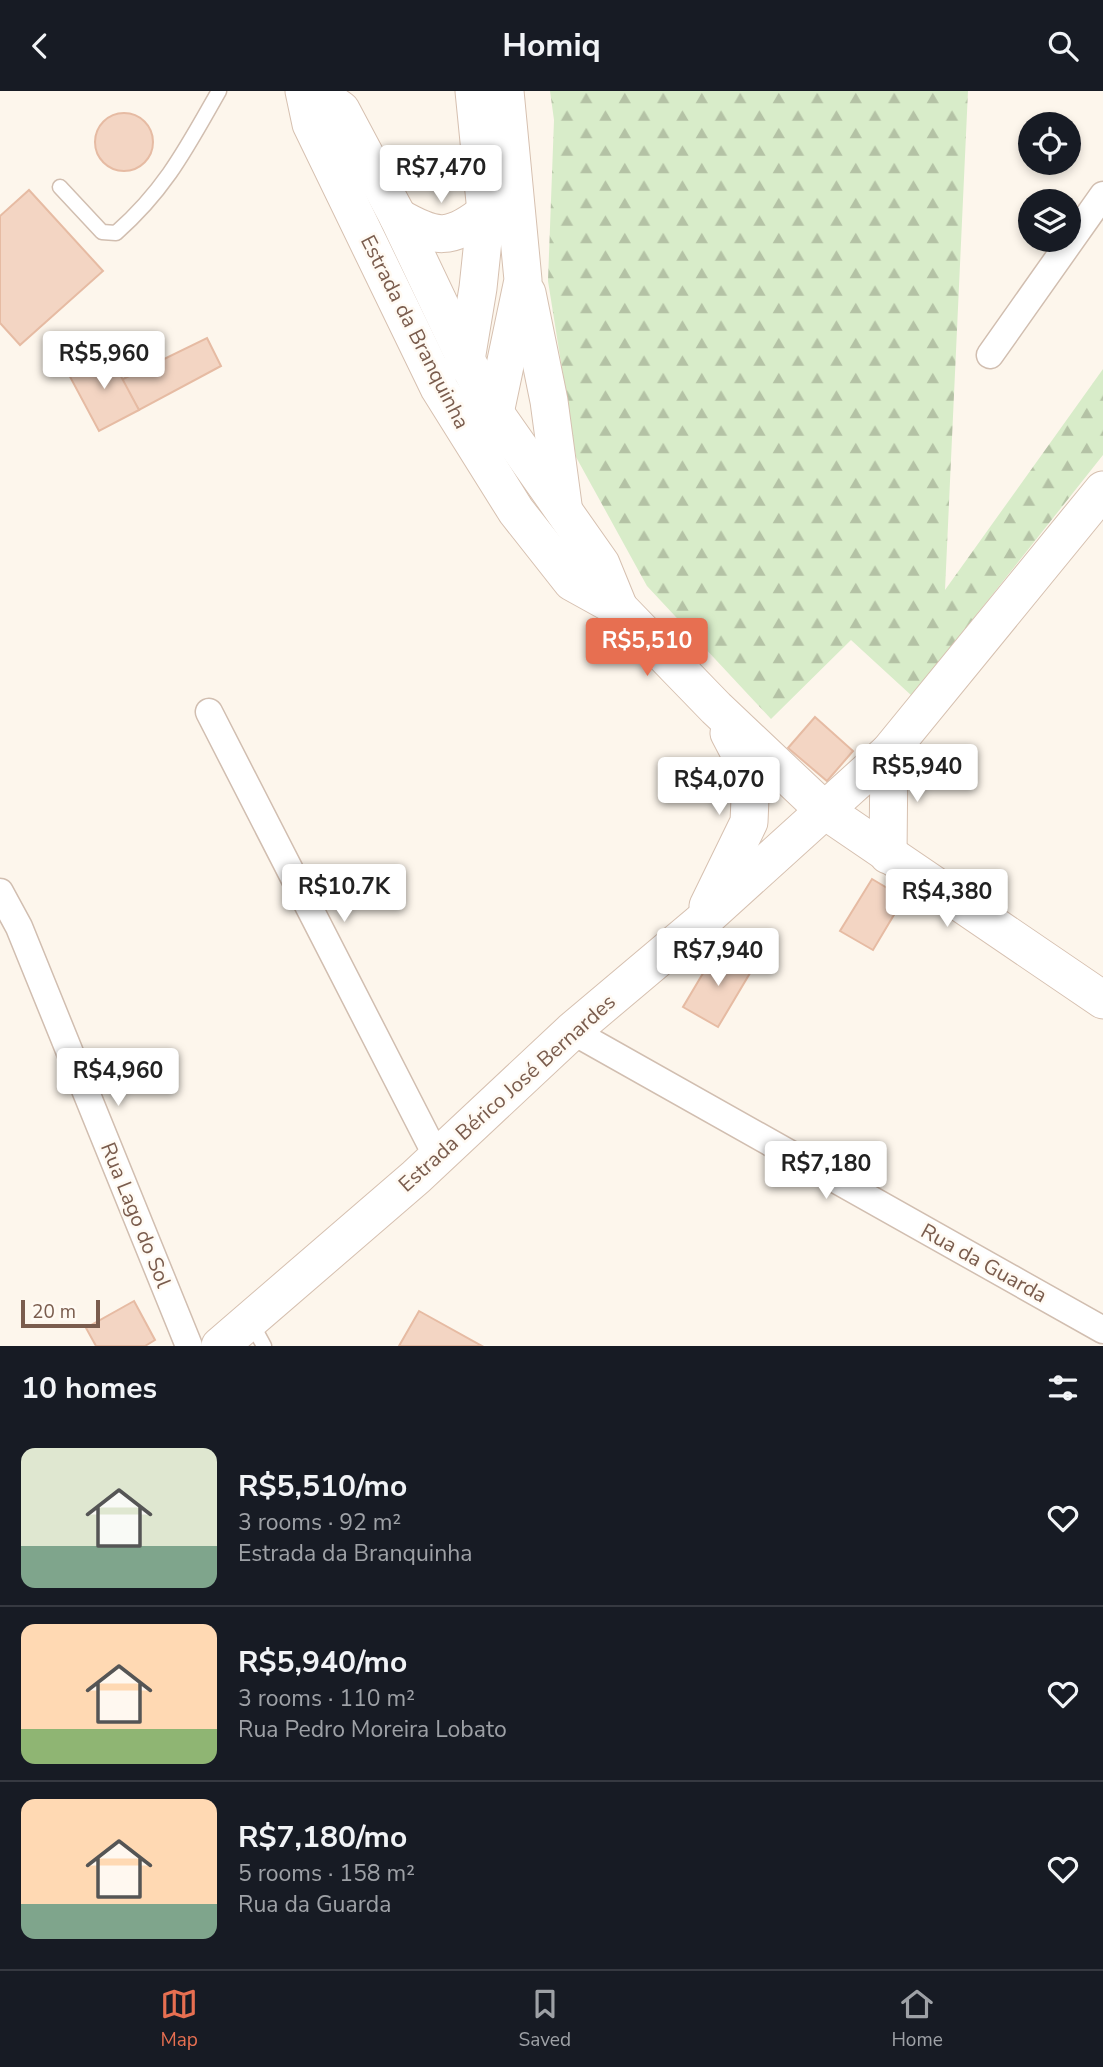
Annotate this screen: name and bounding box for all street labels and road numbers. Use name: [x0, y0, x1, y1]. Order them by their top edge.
street label: Estrada da Branquinha: [354, 230, 476, 434]
street label: Estrada Bérico José Bernardes: [392, 988, 622, 1198]
street label: Rua Lago do Sol: [94, 1138, 178, 1293]
street label: Rua da Guarda: [916, 1217, 1052, 1309]

